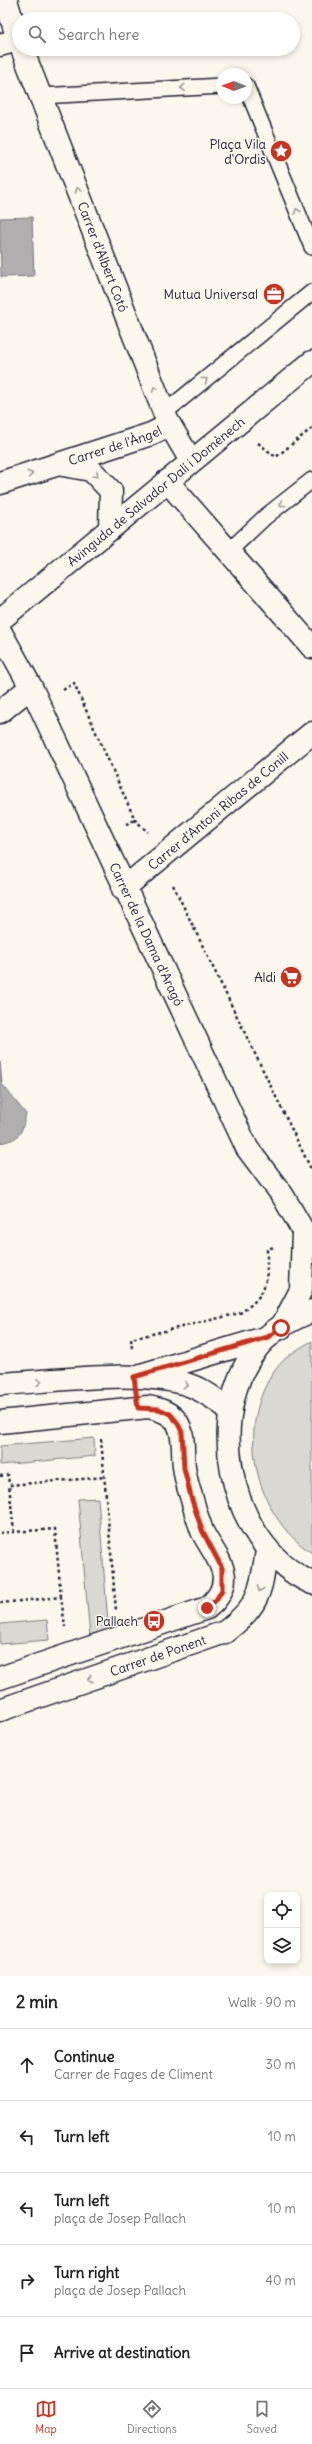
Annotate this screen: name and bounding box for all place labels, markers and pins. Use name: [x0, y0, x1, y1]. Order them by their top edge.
place label: Plaça Vila d'Ordis: [210, 136, 266, 168]
place icon: Plaça Vila d'Ordis: [268, 138, 294, 164]
office icon: Mutua Universal: [261, 281, 287, 307]
place label: Mutua Universal: [163, 286, 258, 303]
supermarket icon: Aldi: [278, 964, 304, 990]
place label: Aldi: [254, 969, 276, 986]
bus stop icon: Pallach: [141, 1608, 167, 1634]
place label: Pallach: [96, 1613, 138, 1630]

